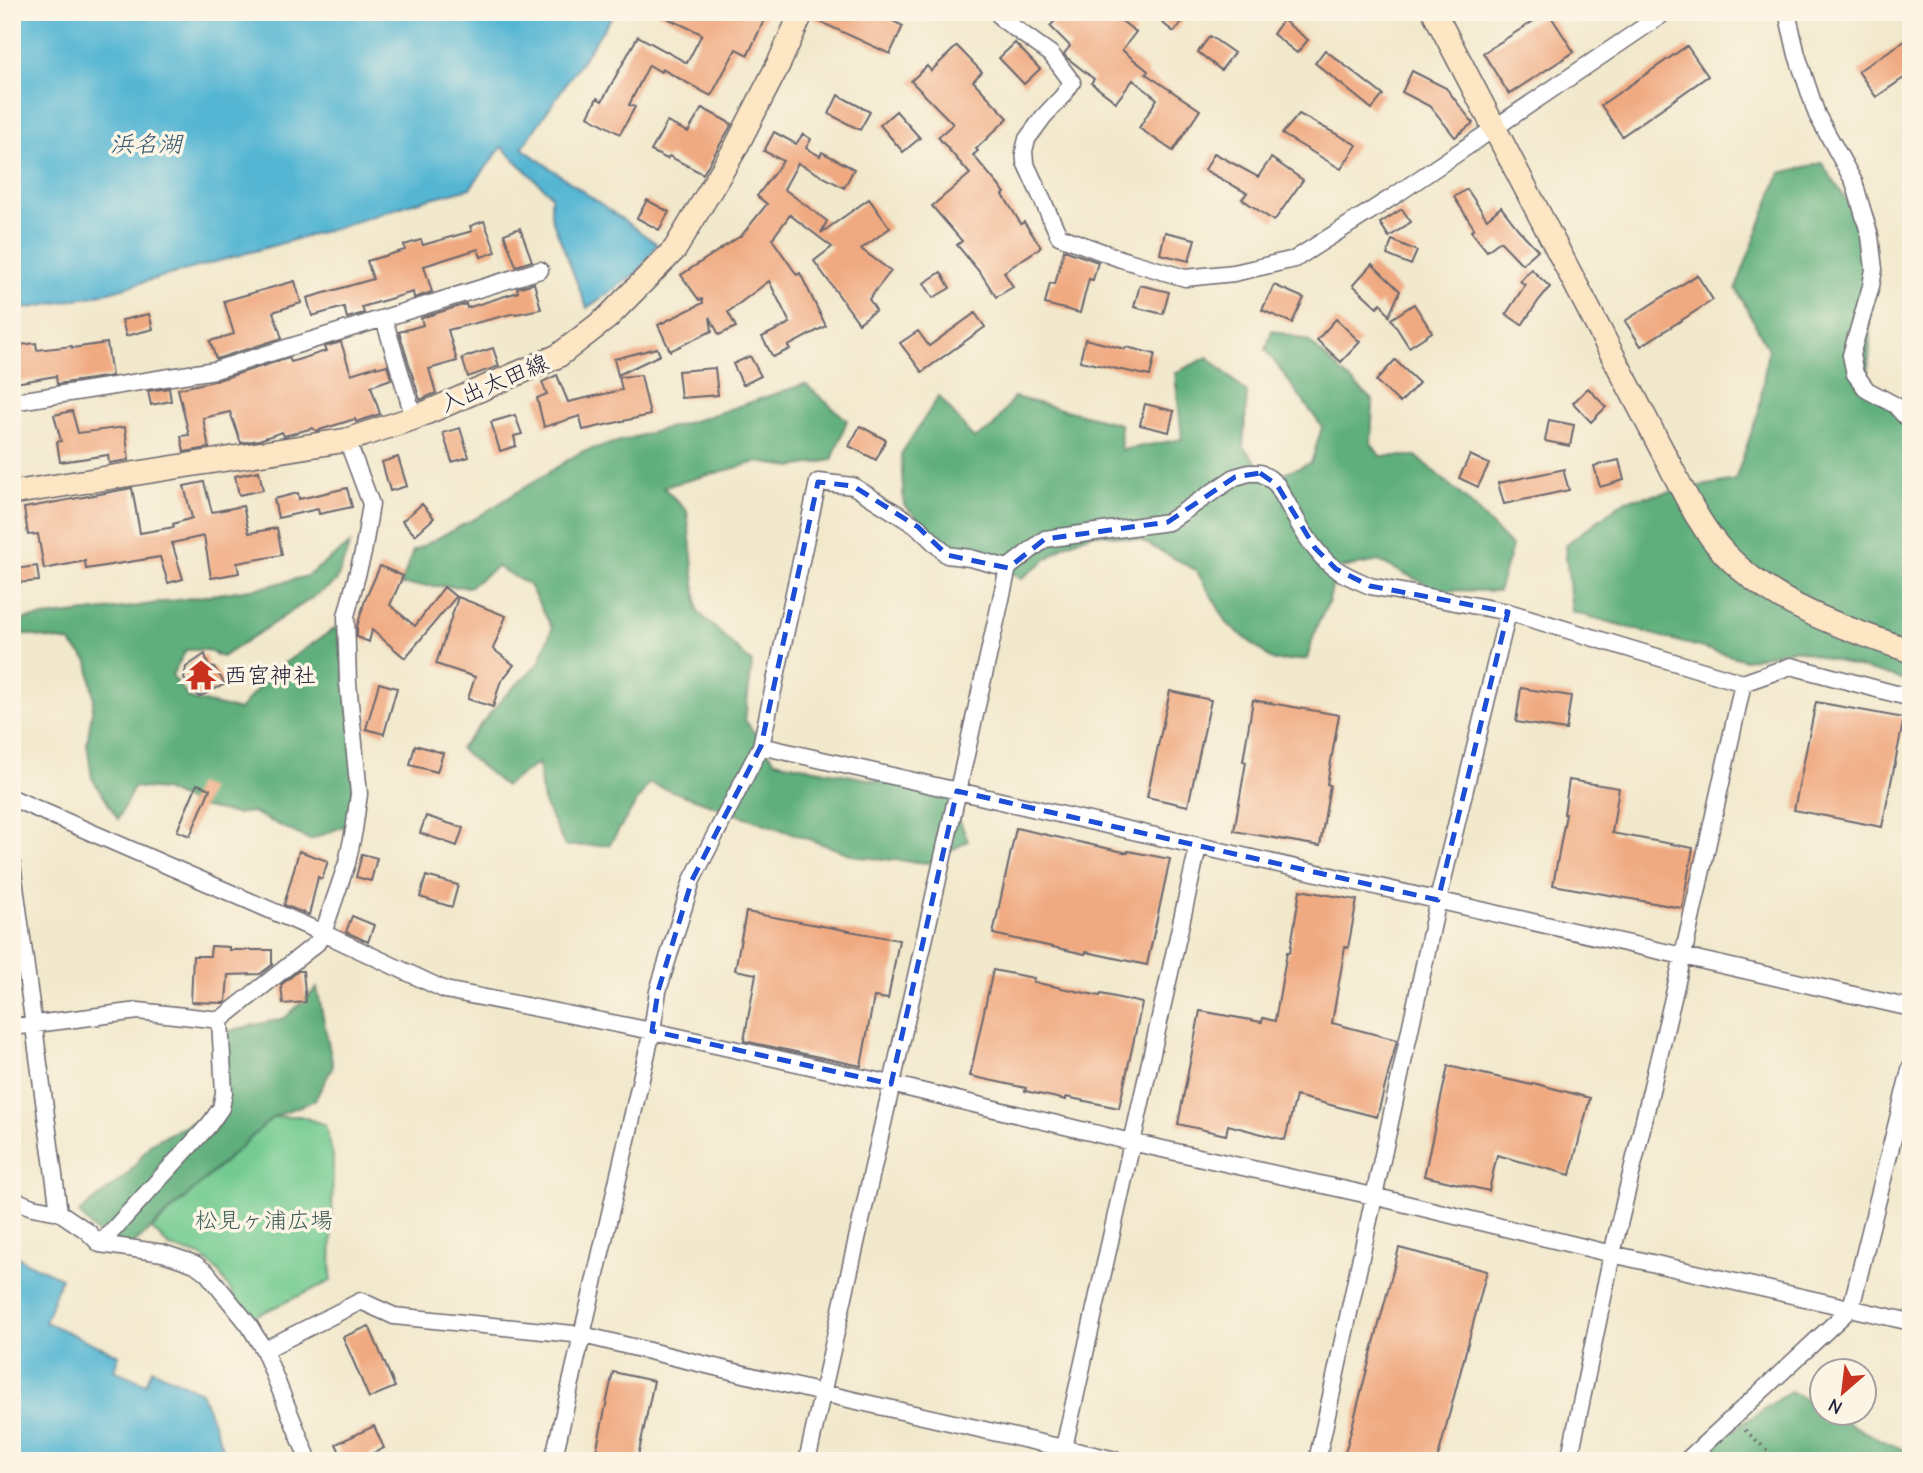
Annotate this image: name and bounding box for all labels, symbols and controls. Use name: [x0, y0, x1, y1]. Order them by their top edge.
water label: 浜名湖: [110, 130, 184, 158]
street label: 入出太田線: [436, 349, 552, 418]
temple icon: 西宮神社: [184, 658, 218, 692]
place label: 西宮神社: [224, 662, 316, 689]
park label: 松見ヶ浦広場: [195, 1207, 333, 1234]
north arrow: [1808, 1358, 1878, 1428]
text: N: [1825, 1394, 1846, 1419]

